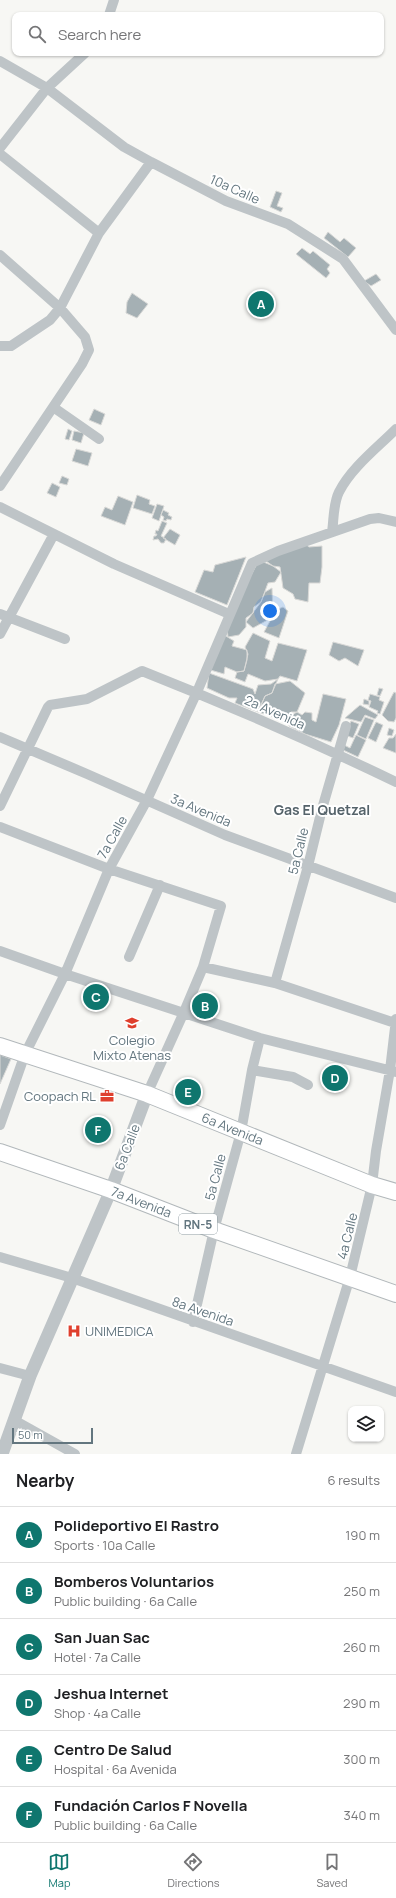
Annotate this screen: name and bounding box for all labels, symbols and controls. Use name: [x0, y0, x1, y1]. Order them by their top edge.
search box: [12, 12, 384, 56]
icon: search: [26, 23, 48, 45]
text: Search here: [58, 24, 141, 45]
street label: 10a Calle: [207, 170, 263, 208]
pin: A: [248, 289, 274, 319]
your location: [260, 601, 280, 621]
street label: 2a Avenida: [242, 691, 308, 733]
street label: 3a Avenida: [168, 789, 234, 831]
district label: Gas El Quetzal: [274, 800, 370, 819]
street label: 7a Calle: [93, 812, 131, 862]
street label: 5a Calle: [284, 825, 313, 876]
pin: C: [83, 982, 109, 1012]
pin: B: [192, 991, 218, 1021]
school or university icon: Colegio Mixto Atenas: [124, 1015, 140, 1031]
place label: Colegio Mixto Atenas: [93, 1031, 171, 1064]
pin: D: [322, 1063, 348, 1093]
pin: E: [175, 1077, 201, 1107]
place label: Coopach RL: [24, 1087, 96, 1105]
office icon: Coopach RL: [99, 1088, 115, 1104]
street label: 6a Avenida: [199, 1108, 266, 1149]
pin: F: [85, 1115, 111, 1145]
street label: 6a Calle: [110, 1121, 144, 1173]
street label: 5a Calle: [200, 1151, 230, 1202]
street label: 7a Avenida: [109, 1182, 174, 1222]
street label: 4a Calle: [332, 1210, 362, 1261]
road number: RN-5: [179, 1214, 217, 1234]
street label: 8a Avenida: [170, 1292, 236, 1330]
place label: UNIMEDICA: [85, 1322, 153, 1340]
hospital icon: UNIMEDICA: [66, 1323, 82, 1339]
map controls: [348, 1406, 384, 1442]
button: layers: [348, 1406, 384, 1442]
scale bar: [12, 1426, 93, 1445]
text: 50 m: [18, 1427, 43, 1442]
text: Nearby: [16, 1469, 74, 1492]
text: 6 results: [328, 1471, 380, 1489]
text: Polideportivo El Rastro: [54, 1515, 219, 1536]
text: A: [25, 1526, 33, 1544]
text: 190 m: [345, 1526, 380, 1544]
text: Sports · 10a Calle: [54, 1536, 155, 1554]
text: Bomberos Voluntarios: [54, 1571, 214, 1592]
text: B: [25, 1582, 33, 1600]
text: 250 m: [344, 1582, 380, 1600]
text: Public building · 6a Calle: [54, 1592, 197, 1610]
text: San Juan Sac: [54, 1627, 150, 1648]
text: C: [24, 1638, 34, 1656]
text: 260 m: [343, 1638, 380, 1656]
text: Hotel · 7a Calle: [54, 1648, 141, 1666]
text: Jeshua Internet: [54, 1683, 169, 1704]
text: D: [24, 1694, 34, 1712]
text: 290 m: [343, 1694, 380, 1712]
text: Shop · 4a Calle: [54, 1704, 141, 1722]
text: Centro De Salud: [54, 1739, 172, 1760]
text: E: [25, 1750, 33, 1768]
text: 300 m: [343, 1750, 380, 1768]
text: Hospital · 6a Avenida: [54, 1760, 177, 1778]
text: Fundación Carlos F Novella: [54, 1795, 247, 1816]
text: F: [26, 1806, 32, 1824]
text: 340 m: [344, 1806, 380, 1824]
text: Public building · 6a Calle: [54, 1816, 197, 1834]
tab: Map: [48, 1851, 70, 1890]
tab: Directions: [167, 1851, 220, 1890]
tab: Saved: [317, 1851, 348, 1890]

